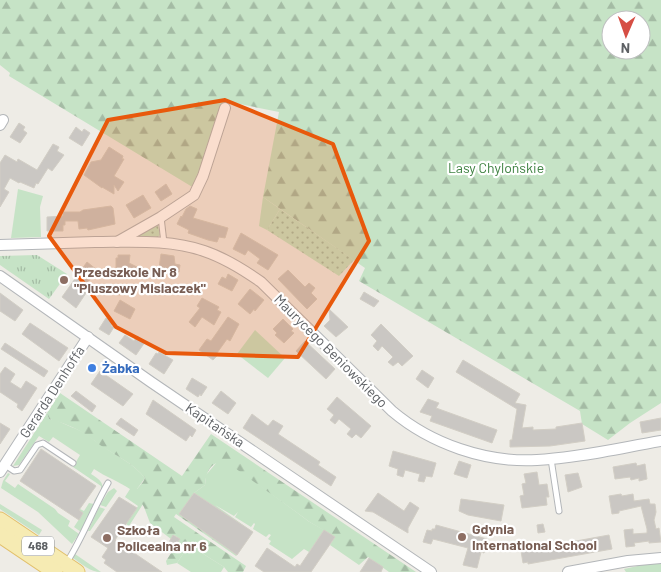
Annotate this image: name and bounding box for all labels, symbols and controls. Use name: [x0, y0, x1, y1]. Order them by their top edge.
north arrow: [601, 10, 651, 60]
text: N: [621, 40, 630, 57]
park label: Lasy Chylońskie: [448, 159, 544, 176]
place label: Przedszkole Nr 8 "Pluszowy Misiaczek": [74, 263, 206, 296]
marker: Przedszkole Nr 8 "Pluszowy Misiaczek": [58, 274, 70, 286]
street label: Maurycego Beniowskiego: [271, 290, 392, 411]
street label: Gerarda Denhoffa: [15, 342, 88, 441]
place label: Żabka: [102, 359, 140, 376]
marker: Żabka: [86, 362, 98, 374]
street label: Kapitańska: [183, 399, 248, 451]
place label: Gdynia International School: [472, 520, 597, 553]
place label: Szkoła Policealna nr 6: [117, 521, 207, 554]
marker: Gdynia International School: [456, 531, 468, 543]
marker: Szkoła Policealna nr 6: [101, 532, 113, 544]
road number: 468: [22, 536, 54, 556]

